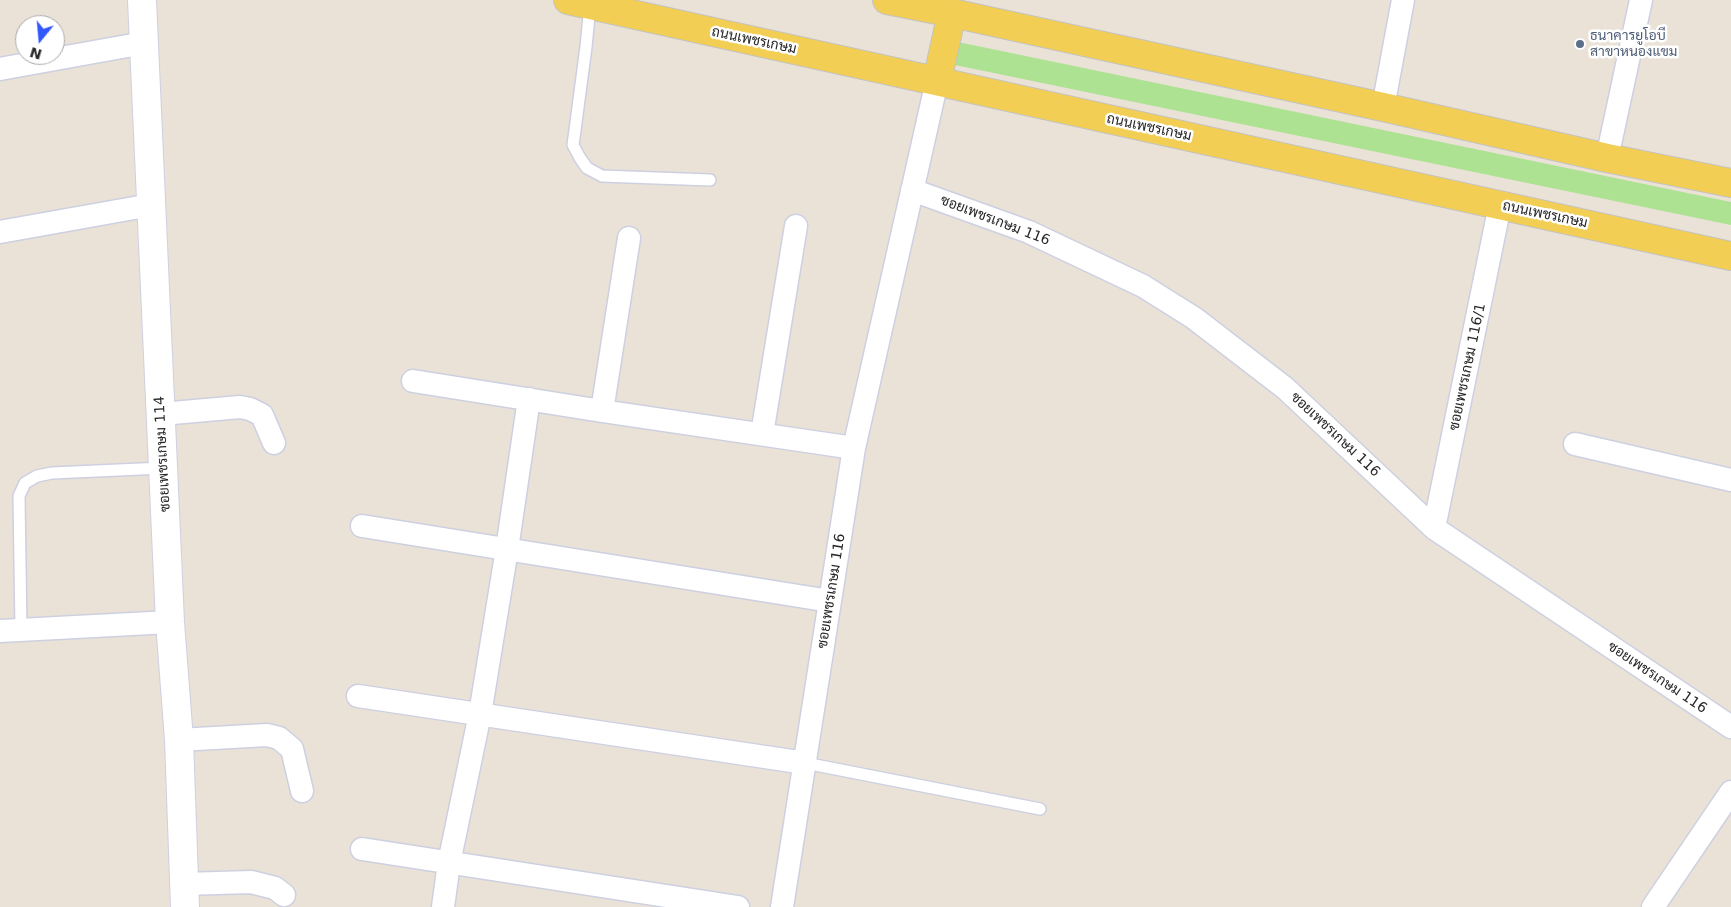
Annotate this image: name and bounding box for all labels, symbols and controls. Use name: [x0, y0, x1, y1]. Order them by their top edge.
north arrow: [15, 15, 65, 65]
street label: ถนนเพชรเกษม: [710, 24, 798, 58]
place label: ธนาคารยูโอบี สาขาหนองแขม: [1590, 28, 1677, 60]
marker: ธนาคารยูโอบี สาขาหนองแขม: [1574, 38, 1586, 50]
text: N: [28, 44, 44, 63]
street label: ถนนเพชรเกษม: [1105, 111, 1193, 145]
street label: ซอยเพชรเกษม 116: [938, 192, 1052, 250]
street label: ถนนเพชรเกษม: [1501, 198, 1589, 232]
street label: ซอยเพชรเกษม 116/1: [1446, 302, 1490, 432]
street label: ซอยเพชรเกษม 116: [1287, 389, 1383, 481]
street label: ซอยเพชรเกษม 114: [152, 396, 174, 512]
street label: ซอยเพชรเกษม 116: [815, 532, 849, 650]
street label: ซอยเพชรเกษม 116: [1604, 639, 1710, 717]

